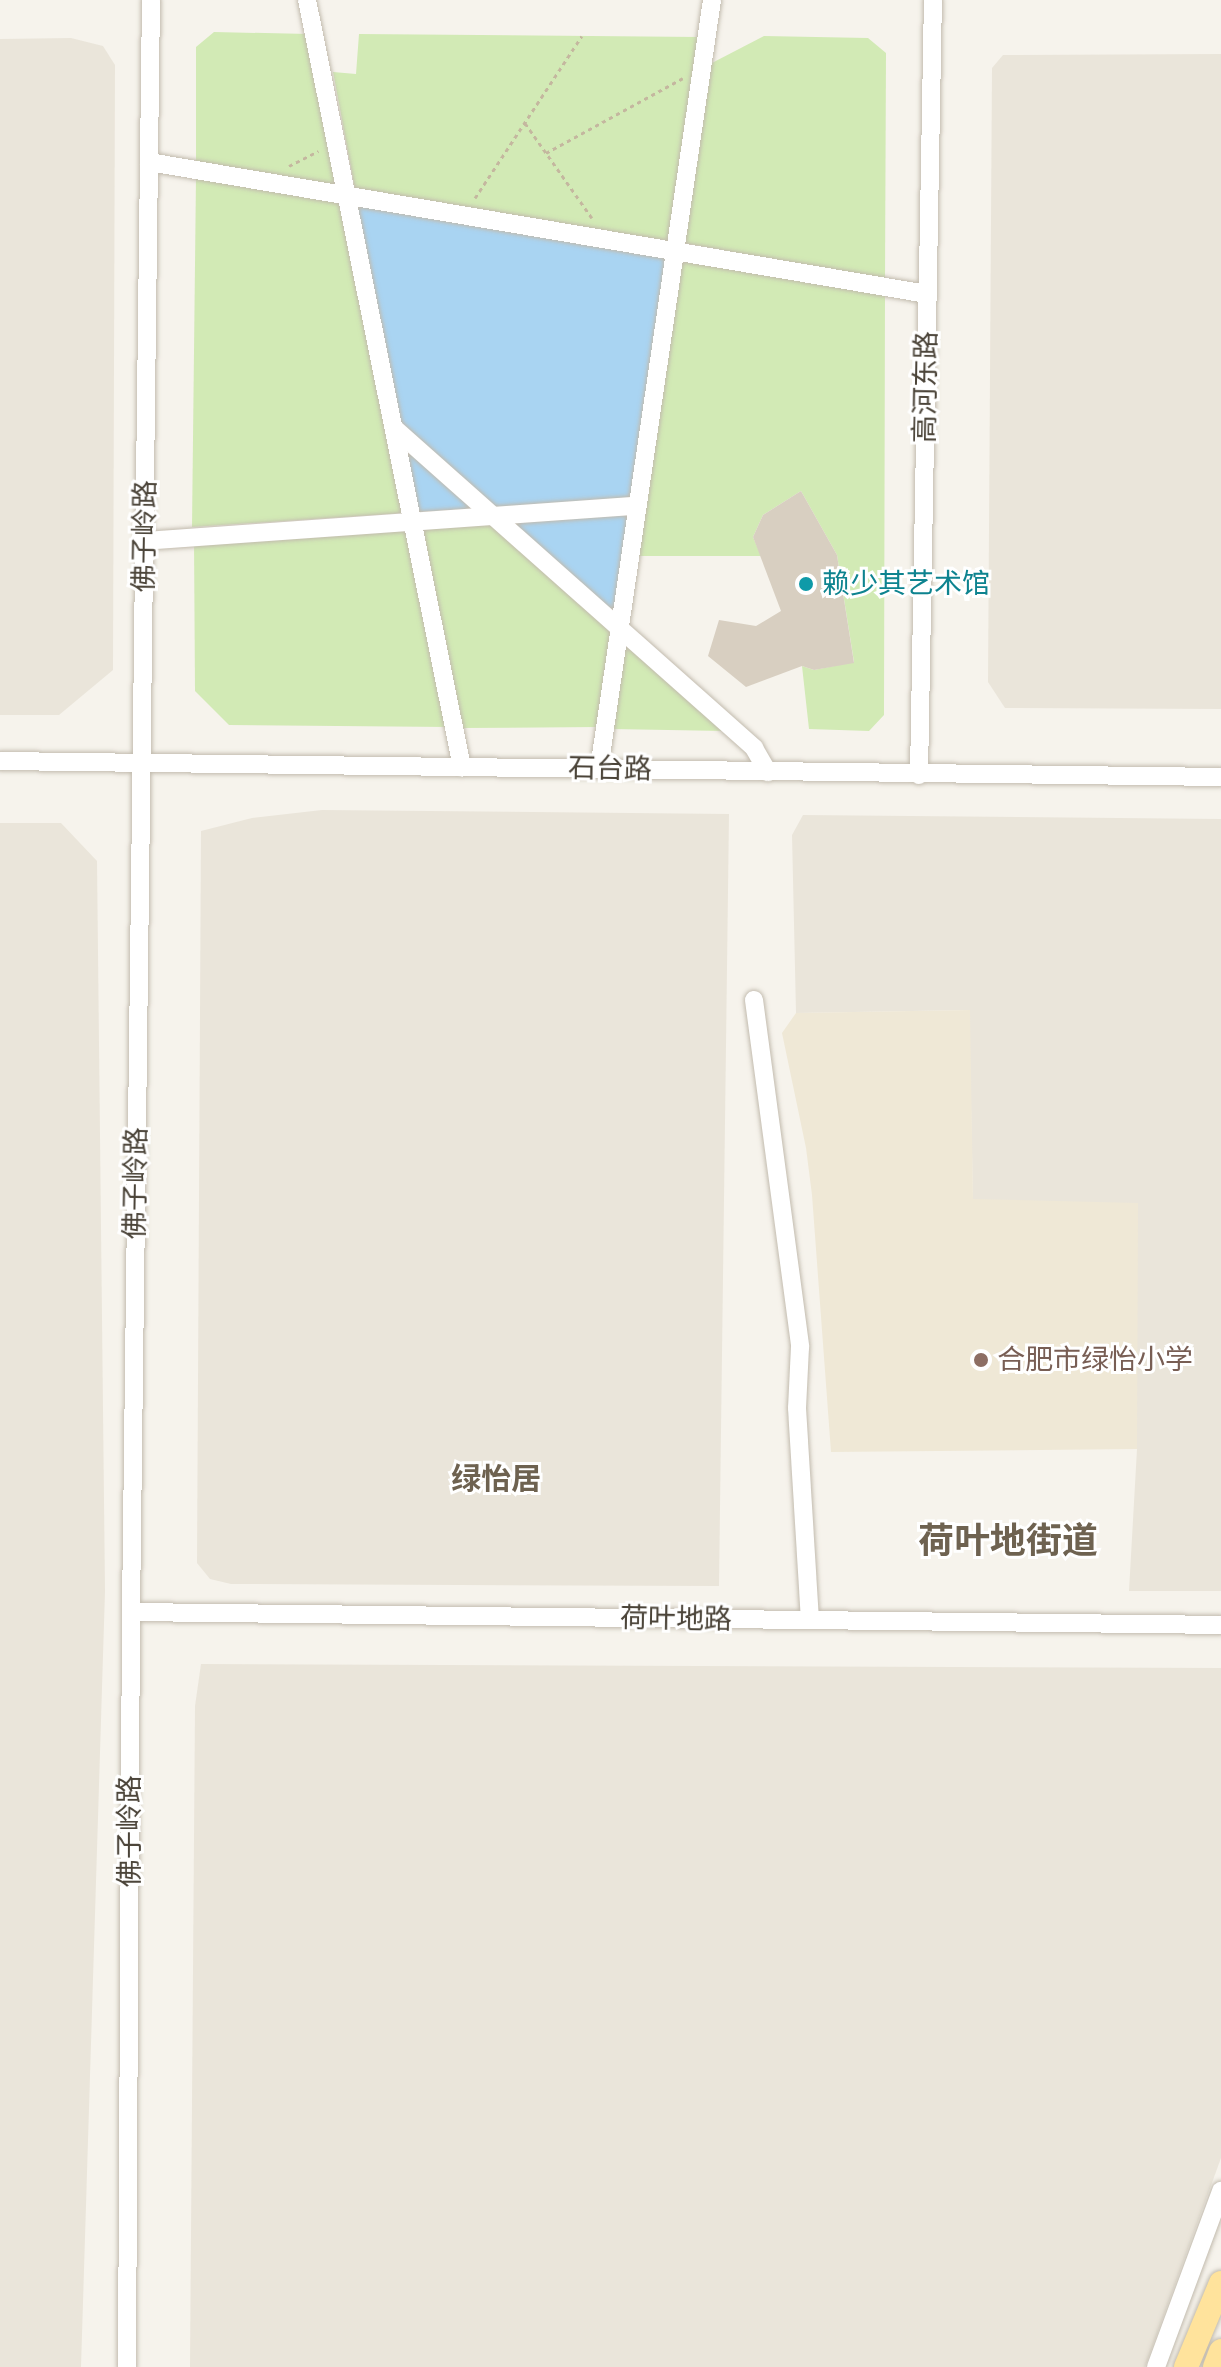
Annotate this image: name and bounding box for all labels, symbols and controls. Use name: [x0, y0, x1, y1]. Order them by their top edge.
street label: 高河东路: [908, 331, 944, 443]
street label: 佛子岭路: [127, 480, 163, 592]
place label: 赖少其艺术馆: [822, 567, 990, 601]
marker: 赖少其艺术馆: [797, 575, 815, 593]
street label: 石台路: [568, 751, 652, 787]
street label: 佛子岭路: [118, 1127, 154, 1239]
place label: 合肥市绿怡小学: [997, 1343, 1193, 1377]
marker: 合肥市绿怡小学: [972, 1351, 990, 1369]
district label: 绿怡居: [451, 1462, 541, 1498]
district label: 荷叶地街道: [918, 1520, 1098, 1564]
street label: 荷叶地路: [620, 1601, 732, 1637]
street label: 佛子岭路: [113, 1775, 147, 1887]

